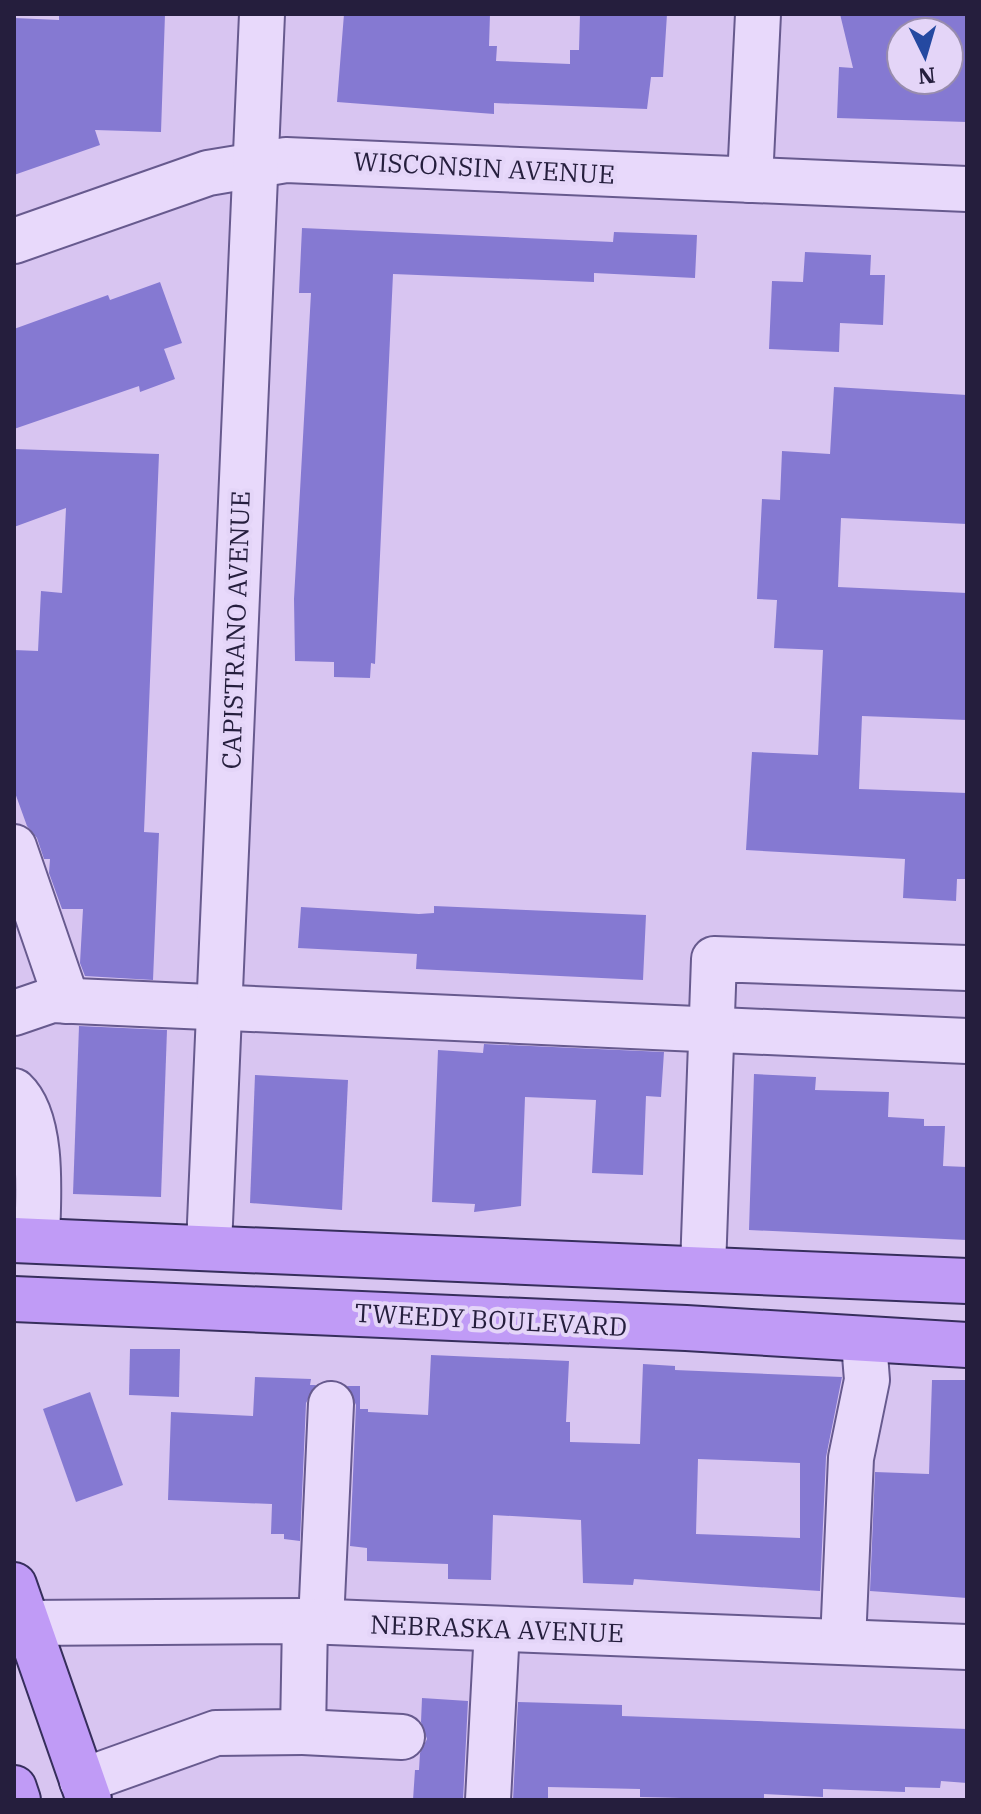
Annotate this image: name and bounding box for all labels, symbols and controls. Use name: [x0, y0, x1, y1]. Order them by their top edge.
north arrow: [885, 16, 965, 96]
text: N: [917, 61, 937, 92]
street label: WISCONSIN AVENUE: [352, 143, 616, 191]
street label: CAPISTRANO AVENUE: [213, 490, 257, 770]
street label: TWEEDY BOULEVARD: [354, 1295, 628, 1343]
street label: NEBRASKA AVENUE: [370, 1607, 624, 1649]

